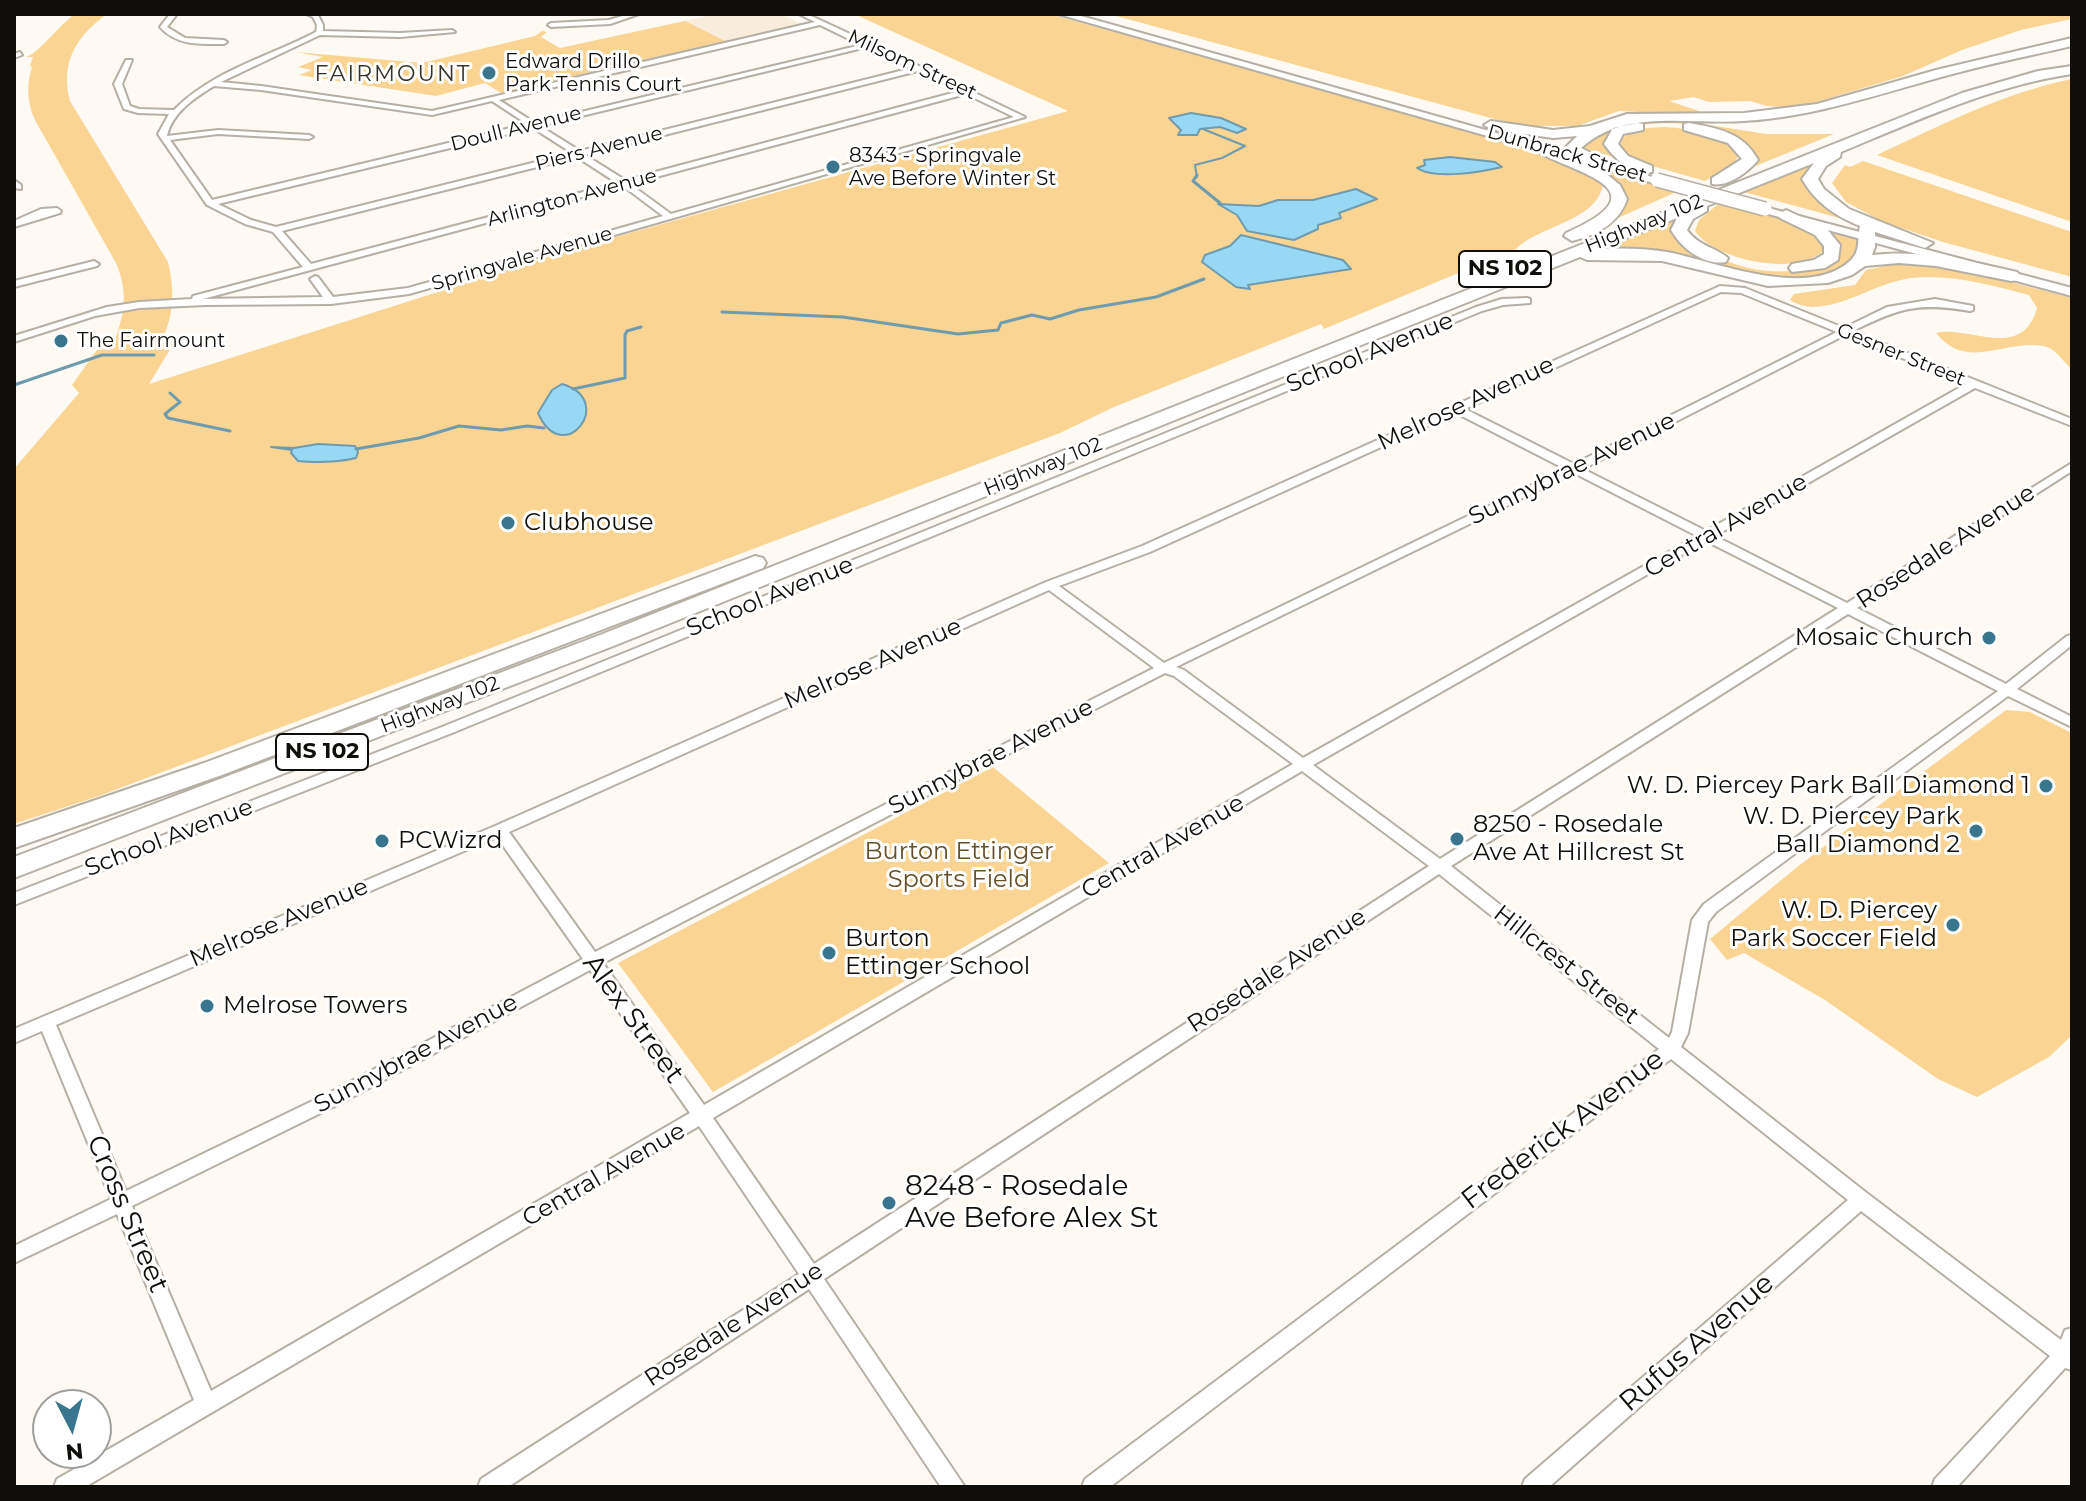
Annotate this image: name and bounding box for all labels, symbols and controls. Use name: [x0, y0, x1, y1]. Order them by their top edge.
street label: Milsom Street: [844, 25, 980, 105]
place label: Edward Drillo Park Tennis Court: [505, 50, 682, 97]
district label: FAIRMOUNT: [315, 62, 471, 88]
marker: Edward Drillo Park Tennis Court: [480, 64, 498, 82]
street label: Doull Avenue: [448, 101, 584, 157]
street label: Dunbrack Street: [1484, 120, 1650, 188]
street label: Piers Avenue: [533, 122, 665, 176]
place label: 8343 - Springvale Ave Before Winter St: [849, 144, 1056, 191]
marker: 8343 - Springvale Ave Before Winter St: [824, 158, 842, 176]
street label: Arlington Avenue: [485, 164, 659, 232]
street label: Highway 102: [1581, 189, 1707, 259]
street label: Springvale Avenue: [429, 222, 615, 296]
road number: NS 102: [1459, 251, 1551, 287]
street label: School Avenue: [1282, 306, 1458, 400]
street label: Gesner Street: [1833, 318, 1969, 392]
place label: The Fairmount: [77, 329, 225, 353]
marker: The Fairmount: [52, 332, 70, 350]
street label: Melrose Avenue: [1373, 351, 1559, 457]
street label: Sunnybrae Avenue: [1464, 406, 1680, 532]
street label: Highway 102: [980, 432, 1106, 502]
street label: Central Avenue: [1640, 468, 1812, 584]
street label: Rosedale Avenue: [1851, 479, 2041, 615]
place label: Clubhouse: [524, 509, 653, 537]
marker: Clubhouse: [499, 514, 517, 532]
street label: School Avenue: [682, 550, 858, 644]
street label: Melrose Avenue: [780, 612, 966, 716]
place label: Mosaic Church: [1795, 624, 1973, 652]
marker: Mosaic Church: [1980, 629, 1998, 647]
street label: Highway 102: [377, 671, 503, 739]
street label: Sunnybrae Avenue: [884, 693, 1098, 821]
road number: NS 102: [276, 734, 368, 770]
place label: W. D. Piercey Park Ball Diamond 1: [1627, 772, 2030, 800]
marker: W. D. Piercey Park Ball Diamond 1: [2037, 777, 2055, 795]
street label: Central Avenue: [1077, 789, 1249, 905]
street label: School Avenue: [81, 793, 257, 883]
place label: W. D. Piercey Park Ball Diamond 2: [1743, 803, 1960, 859]
place label: 8250 - Rosedale Ave At Hillcrest St: [1473, 811, 1685, 867]
marker: W. D. Piercey Park Ball Diamond 2: [1967, 822, 1985, 840]
place label: PCWizrd: [398, 827, 503, 855]
marker: 8250 - Rosedale Ave At Hillcrest St: [1448, 830, 1466, 848]
marker: PCWizrd: [373, 832, 391, 850]
park label: Burton Ettinger Sports Field: [864, 838, 1054, 894]
street label: Melrose Avenue: [185, 872, 373, 974]
place label: W. D. Piercey Park Soccer Field: [1730, 897, 1937, 953]
street label: Hillcrest Street: [1488, 899, 1644, 1031]
street label: Rosedale Avenue: [1182, 903, 1372, 1039]
marker: W. D. Piercey Park Soccer Field: [1944, 916, 1962, 934]
place label: Burton Ettinger School: [845, 925, 1030, 981]
marker: Burton Ettinger School: [820, 944, 838, 962]
street label: Alex Street: [575, 948, 691, 1090]
street label: Sunnybrae Avenue: [309, 988, 523, 1120]
place label: Melrose Towers: [223, 992, 407, 1020]
marker: Melrose Towers: [198, 997, 216, 1015]
street label: Frederick Avenue: [1455, 1043, 1671, 1217]
street label: Central Avenue: [518, 1117, 690, 1233]
street label: Cross Street: [79, 1130, 175, 1298]
place label: 8248 - Rosedale Ave Before Alex St: [905, 1170, 1158, 1236]
marker: 8248 - Rosedale Ave Before Alex St: [880, 1194, 898, 1212]
street label: Rosedale Avenue: [639, 1257, 829, 1393]
street label: Rufus Avenue: [1613, 1267, 1781, 1419]
north arrow: [32, 1389, 112, 1469]
text: N: [64, 1437, 85, 1466]

